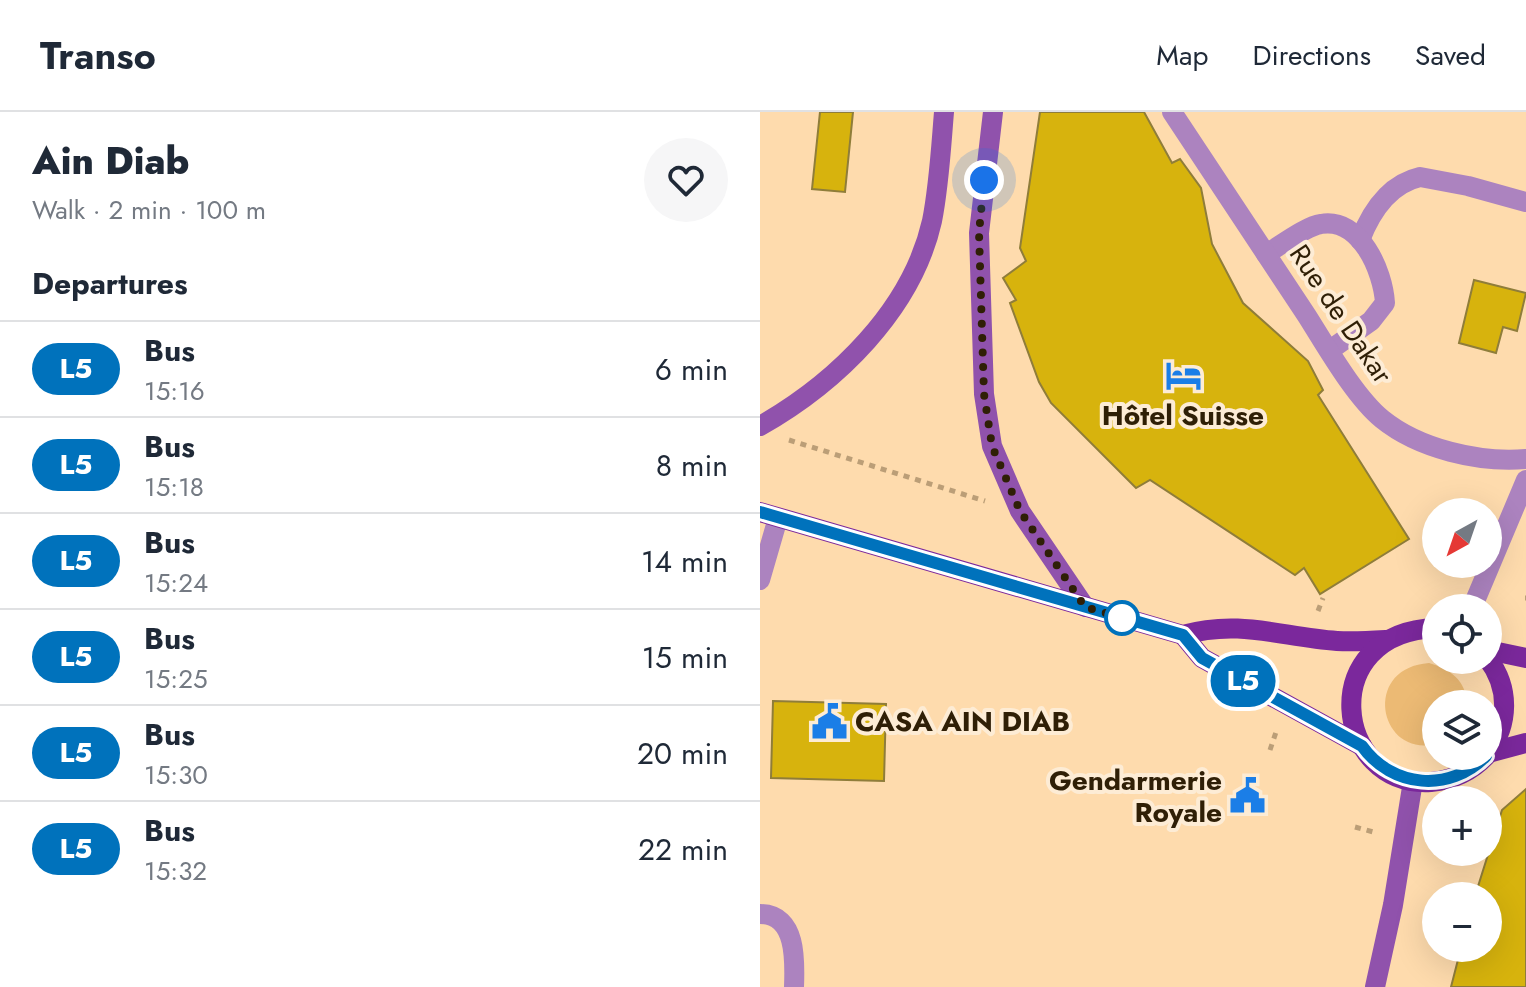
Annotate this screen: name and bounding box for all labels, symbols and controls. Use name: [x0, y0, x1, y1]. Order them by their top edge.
text: Transo: [40, 28, 156, 83]
text: Map: [1156, 35, 1208, 76]
text: Directions: [1252, 35, 1371, 76]
text: Saved: [1415, 35, 1486, 76]
text: Ain Diab: [32, 133, 190, 188]
button: heart: [644, 138, 728, 222]
your location: [964, 160, 1004, 200]
text: Walk · 2 min · 100 m: [32, 191, 266, 229]
street label: Rue de Dakar: [1279, 236, 1403, 392]
text: Departures: [32, 262, 188, 305]
text: Bus: [144, 329, 195, 372]
text: L5: [60, 348, 92, 389]
text: 6 min: [655, 348, 728, 391]
hotel icon: Hôtel Suisse: [1164, 356, 1202, 394]
text: 15:16: [144, 372, 205, 410]
place label: Hôtel Suisse: [1102, 395, 1264, 436]
text: Bus: [144, 425, 195, 468]
text: L5: [60, 444, 92, 485]
text: 8 min: [656, 444, 728, 487]
text: 15:18: [144, 468, 204, 506]
north arrow: [1422, 498, 1502, 578]
map controls: [1422, 498, 1502, 962]
text: Bus: [144, 521, 195, 564]
text: L5: [60, 540, 92, 581]
text: 14 min: [641, 540, 728, 583]
text: 15:24: [144, 564, 208, 602]
button: locate: [1422, 594, 1502, 674]
unlabelled marker: [1105, 601, 1139, 635]
text: Bus: [144, 617, 195, 660]
text: L5: [60, 636, 92, 677]
text: 15 min: [642, 636, 728, 679]
line badge: L5: [1207, 655, 1279, 707]
text: 15:25: [144, 660, 208, 698]
text: L5: [1227, 660, 1259, 701]
button: layers: [1422, 690, 1502, 770]
place label: CASA AIN DIAB: [855, 701, 1070, 742]
public building icon: CASA AIN DIAB: [810, 702, 848, 740]
text: Bus: [144, 713, 195, 756]
text: L5: [60, 732, 92, 773]
text: 20 min: [637, 732, 728, 775]
text: 15:30: [144, 756, 208, 794]
place label: Gendarmerie Royale: [1049, 760, 1222, 833]
public building icon: Gendarmerie Royale: [1229, 777, 1267, 815]
button: +: [1422, 786, 1502, 866]
text: Bus: [144, 809, 195, 852]
text: L5: [60, 828, 92, 869]
text: 22 min: [638, 828, 728, 871]
text: 15:32: [144, 852, 207, 890]
button: −: [1422, 882, 1502, 962]

